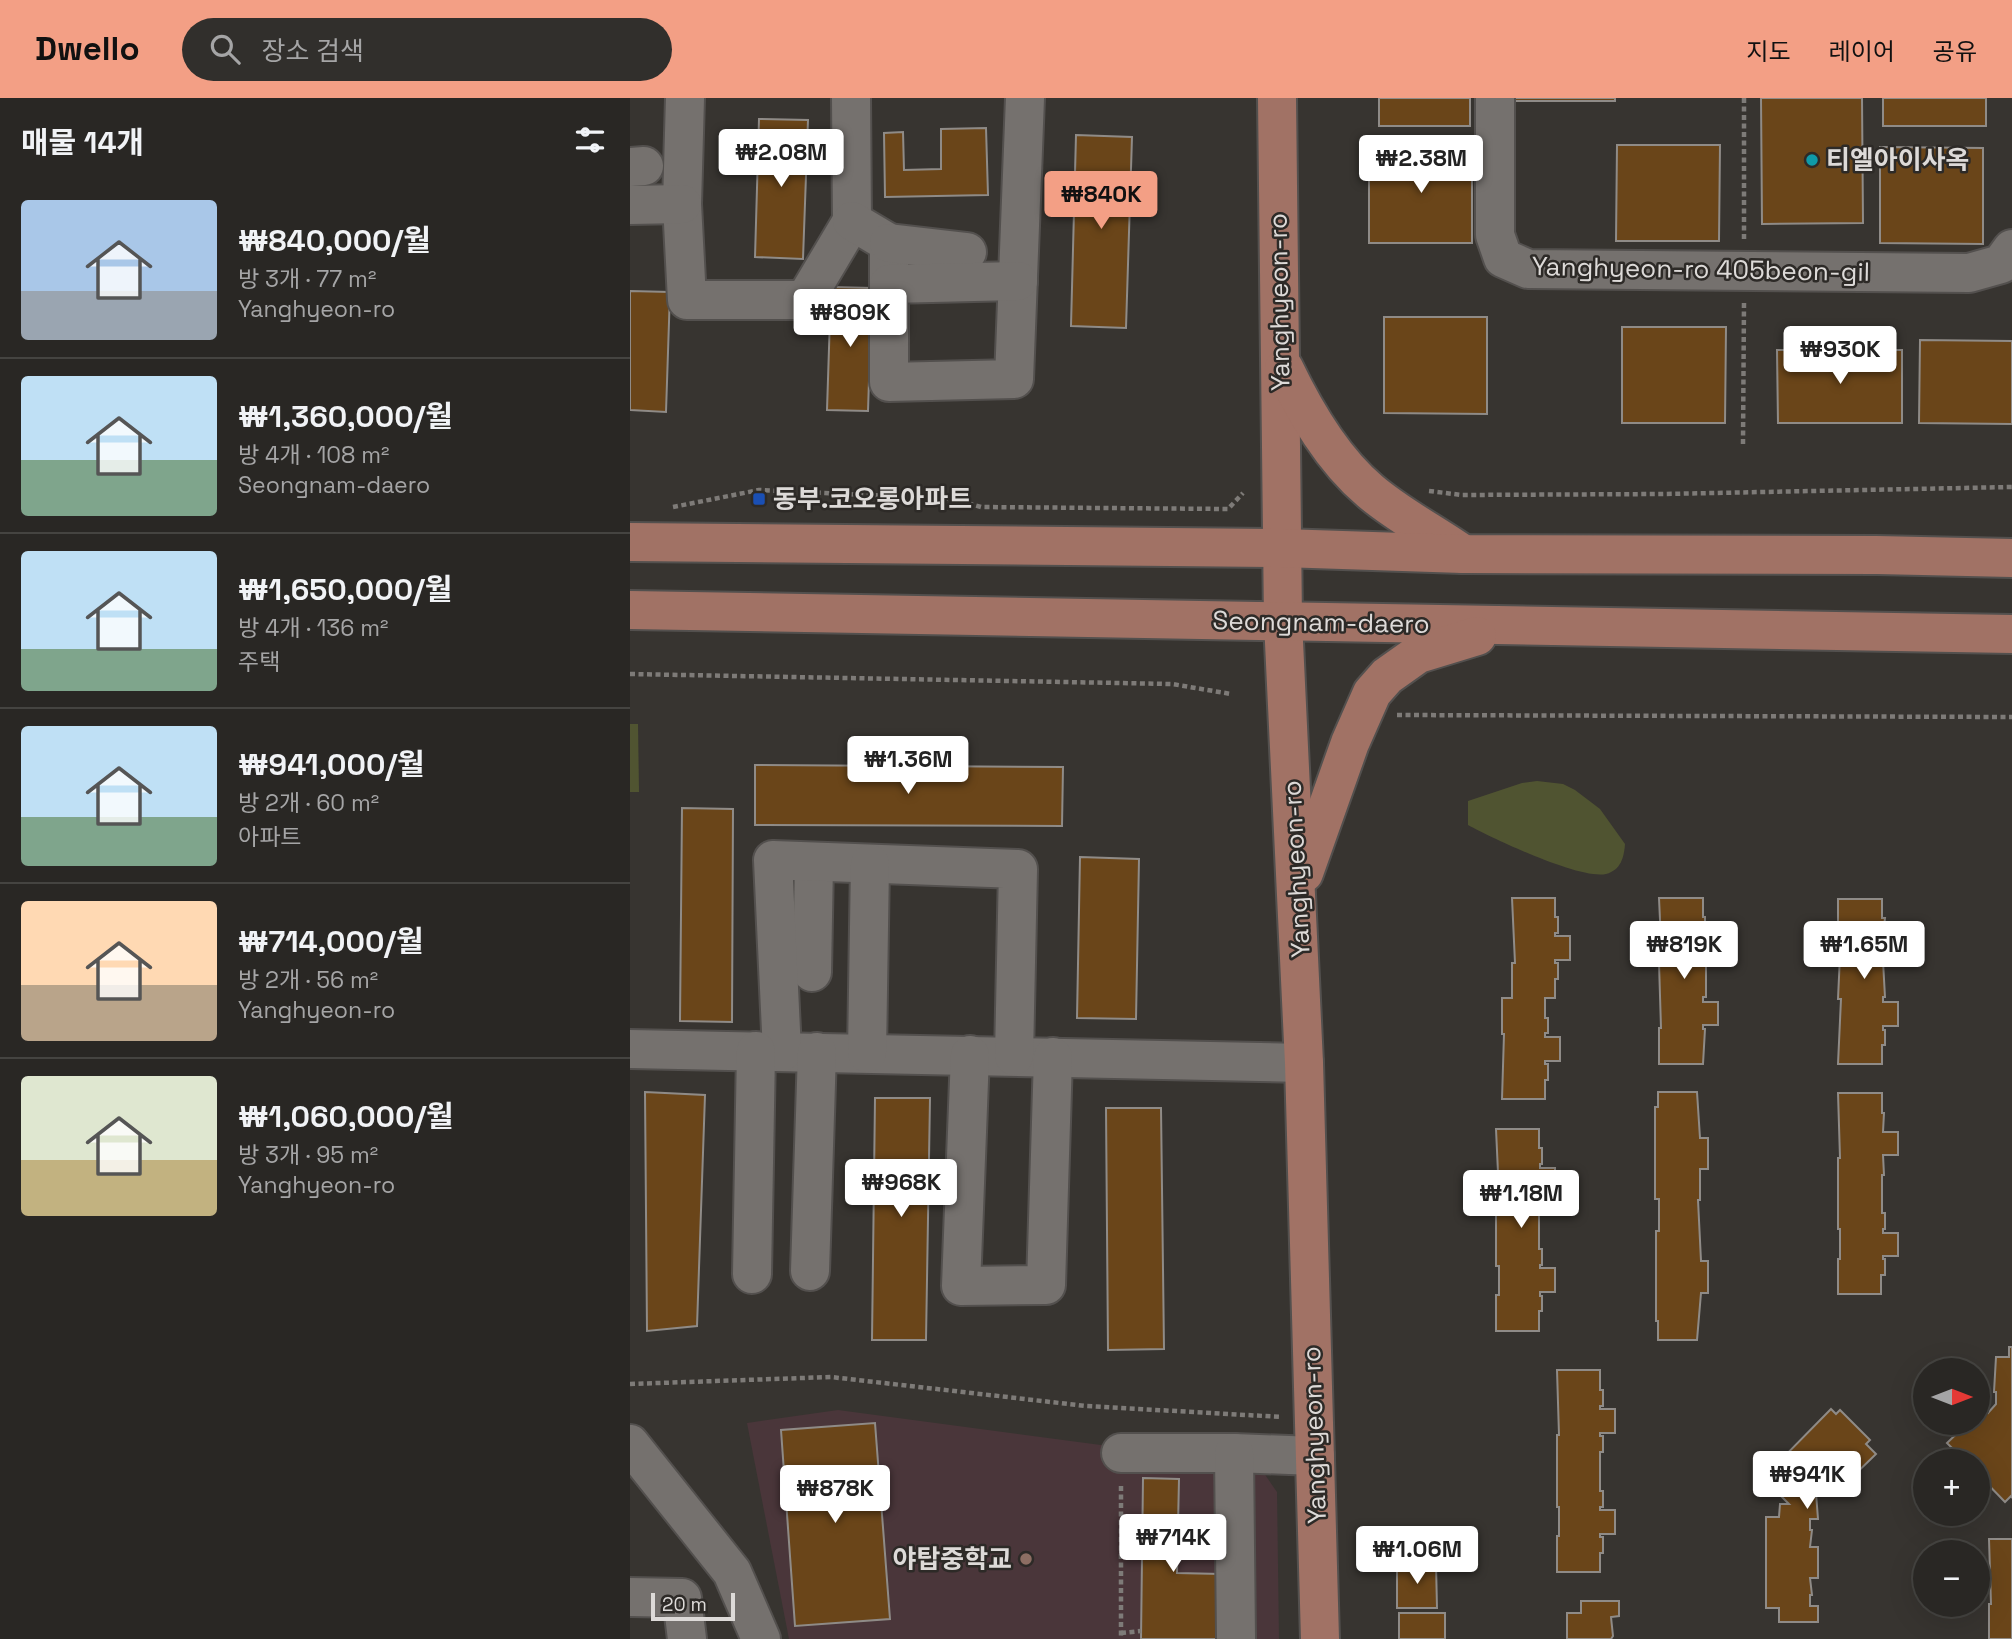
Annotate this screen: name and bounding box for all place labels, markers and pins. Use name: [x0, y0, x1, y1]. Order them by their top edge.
pin: ₩2.08M: [724, 130, 838, 189]
pin: ₩2.38M: [1364, 136, 1478, 195]
place label: 티엘아이사옥: [1826, 143, 1970, 177]
marker: 티엘아이사옥: [1804, 152, 1820, 168]
pin: ₩840K: [1052, 172, 1150, 231]
pin: ₩809K: [801, 289, 899, 349]
pin: ₩930K: [1791, 327, 1889, 386]
place label: 동부.코오롱아파트: [773, 482, 972, 516]
marker: 동부.코오롱아파트: [751, 491, 767, 507]
pin: ₩1.36M: [851, 736, 965, 796]
pin: ₩819K: [1635, 922, 1733, 981]
pin: ₩1.65M: [1807, 922, 1921, 981]
pin: ₩968K: [852, 1160, 950, 1219]
pin: ₩1.18M: [1464, 1170, 1578, 1230]
pin: ₩941K: [1758, 1452, 1856, 1511]
pin: ₩878K: [786, 1466, 884, 1525]
pin: ₩714K: [1124, 1514, 1222, 1574]
pin: ₩1.06M: [1360, 1526, 1474, 1586]
place label: 야탑중학교: [892, 1542, 1012, 1576]
marker: 야탑중학교: [1018, 1551, 1034, 1567]

